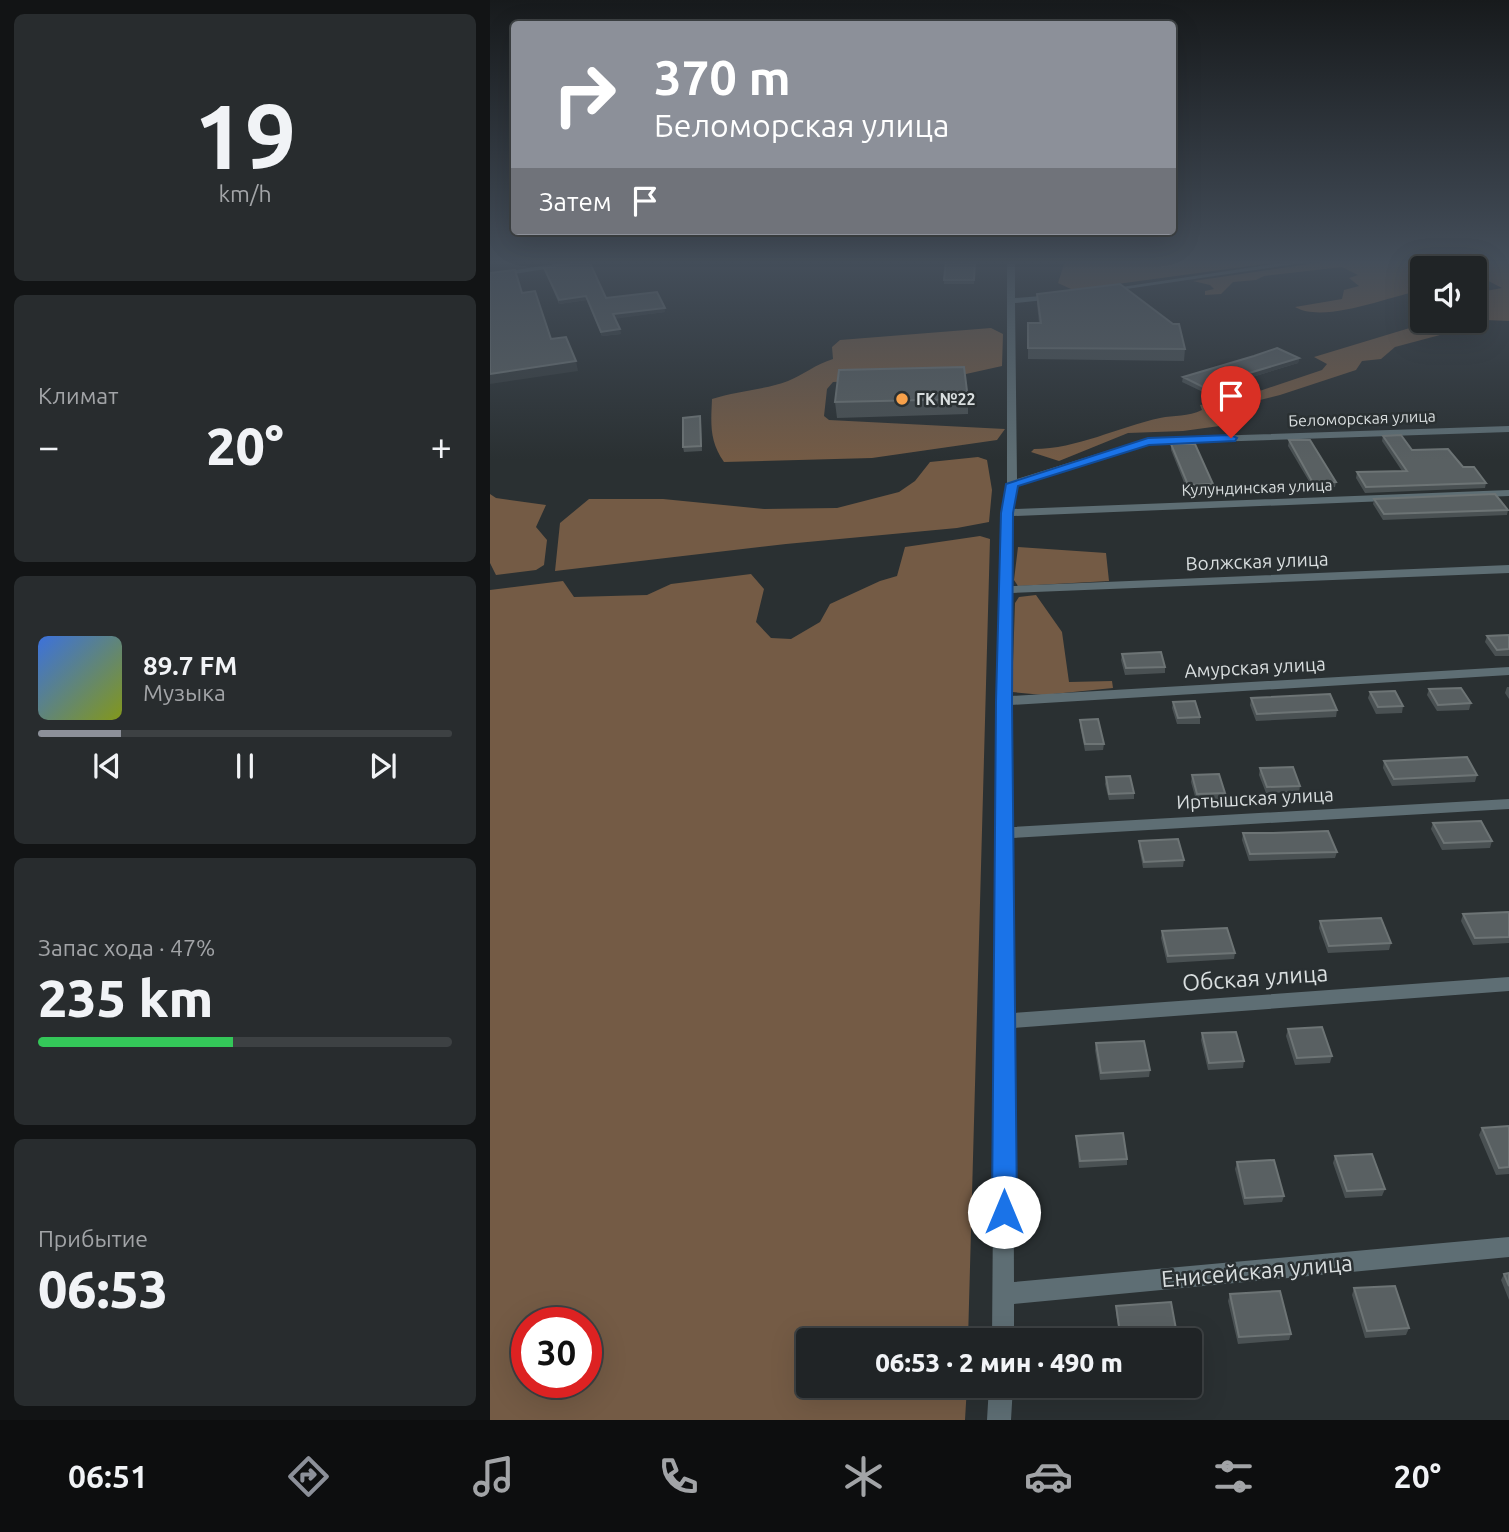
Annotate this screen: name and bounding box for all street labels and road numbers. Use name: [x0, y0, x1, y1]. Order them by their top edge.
street label: Беломорская улица: [1288, 406, 1436, 430]
street label: Кулундинская улица: [1181, 475, 1333, 499]
street label: Волжская улица: [1185, 548, 1329, 574]
street label: Амурская улица: [1184, 652, 1326, 682]
street label: Иртышская улица: [1176, 783, 1334, 813]
street label: Обская улица: [1181, 960, 1329, 995]
street label: Енисейская улица: [1160, 1250, 1354, 1291]

